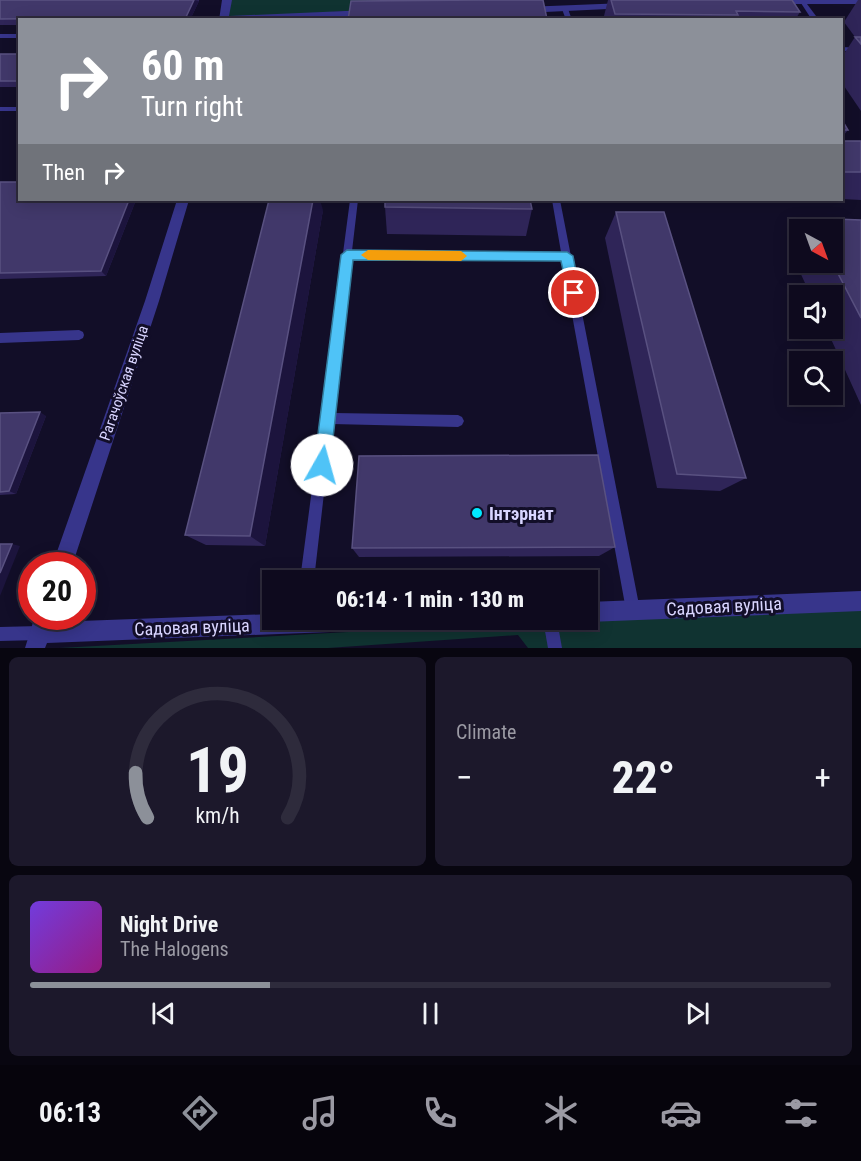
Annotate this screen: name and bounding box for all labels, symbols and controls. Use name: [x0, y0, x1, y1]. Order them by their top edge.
text: 60 m: [141, 41, 224, 90]
icon: right: [42, 42, 120, 120]
text: Turn right: [141, 91, 243, 123]
icon: right: [97, 156, 130, 189]
text: Then: [42, 160, 85, 185]
north arrow: [789, 219, 843, 273]
map controls: [789, 219, 843, 405]
pin: [548, 267, 599, 318]
icon: arrive: [557, 276, 590, 309]
button: sound: [789, 285, 843, 339]
street label: Рагачоўская вуліца: [96, 323, 152, 443]
button: search: [789, 351, 843, 405]
position arrow: [290, 433, 354, 497]
place label: Інтэрнат: [489, 503, 554, 524]
marker: Інтэрнат: [470, 506, 484, 520]
speed limit sign: 20: [18, 552, 96, 630]
text: 06:14 · 1 min · 130 m: [336, 587, 524, 612]
street label: Садовая вуліца: [666, 592, 782, 620]
street label: Садовая вуліца: [134, 614, 250, 640]
text: Climate: [456, 720, 516, 744]
text: 19: [186, 734, 249, 807]
text: 22°: [612, 751, 675, 804]
text: −: [456, 758, 473, 797]
text: +: [815, 758, 831, 797]
text: km/h: [195, 804, 240, 829]
text: Night Drive: [120, 912, 218, 937]
text: The Halogens: [120, 937, 229, 961]
icon: previous: [147, 997, 180, 1030]
icon: pause: [414, 997, 447, 1030]
icon: next: [681, 997, 714, 1030]
icon: directions: [179, 1092, 221, 1134]
icon: music: [299, 1092, 341, 1134]
icon: phone: [419, 1092, 461, 1134]
icon: climate: [540, 1092, 582, 1134]
icon: car: [660, 1092, 702, 1134]
icon: filters: [780, 1092, 822, 1134]
text: 06:13: [39, 1097, 101, 1129]

